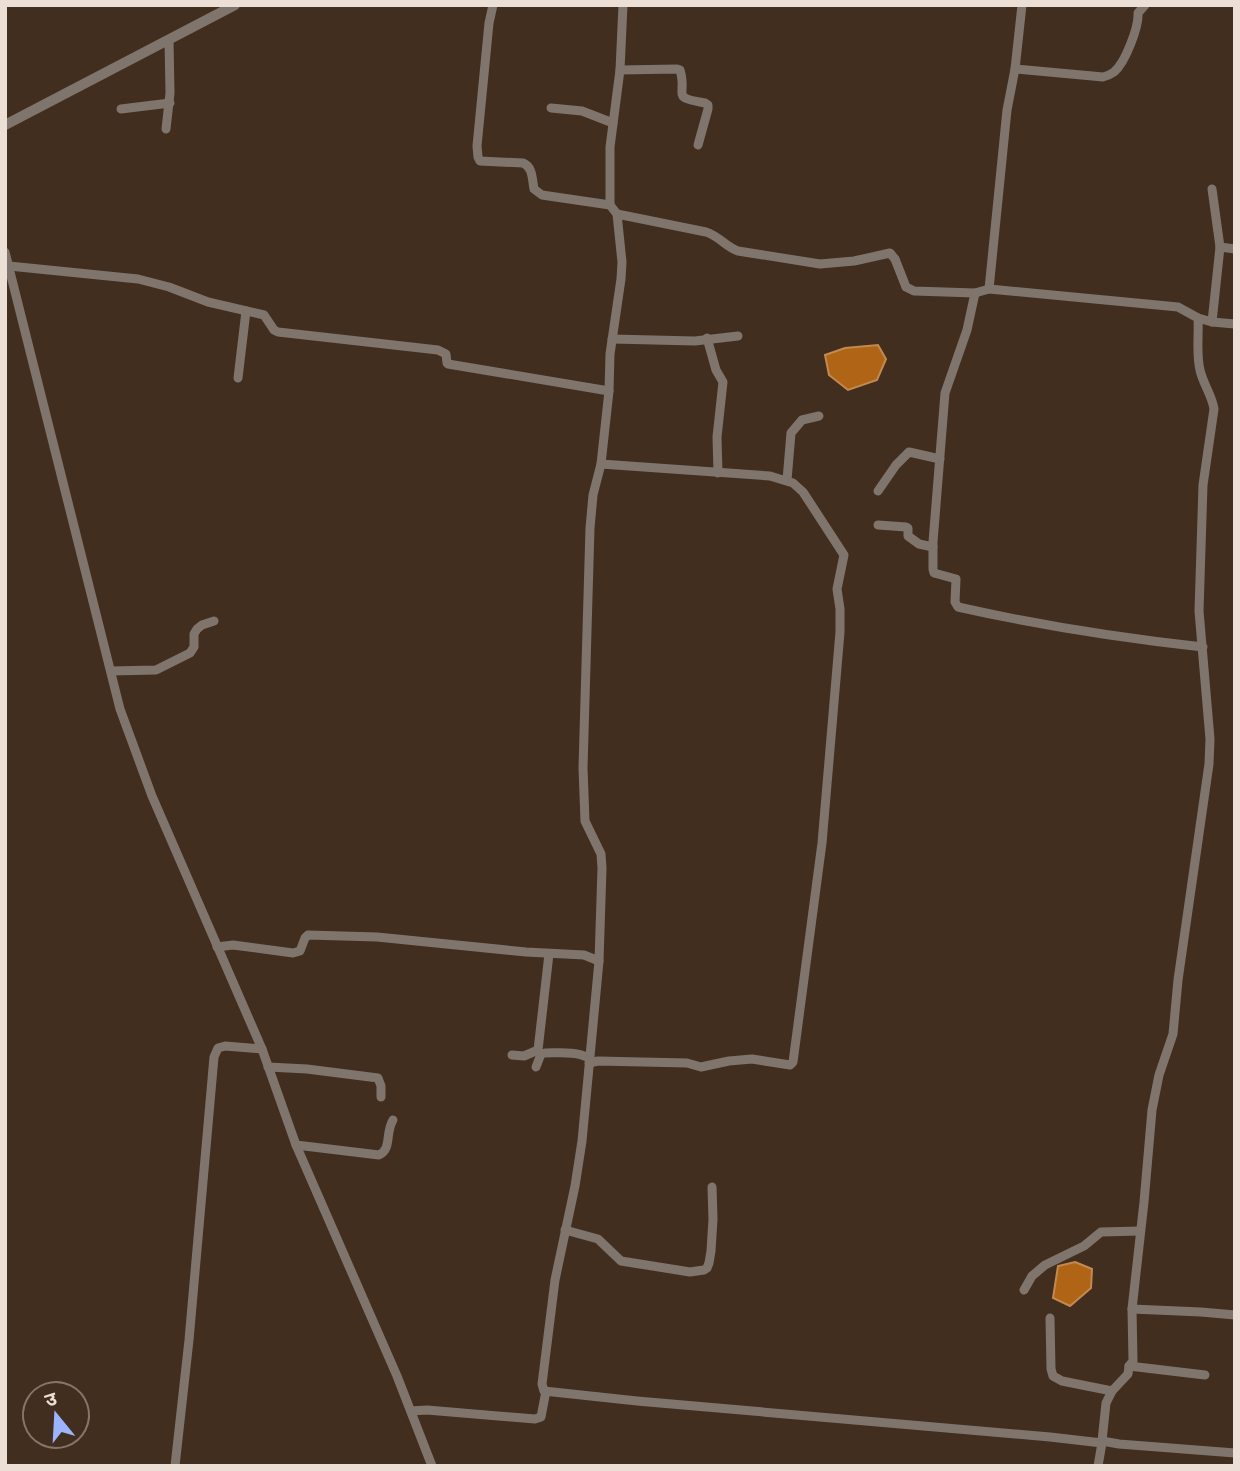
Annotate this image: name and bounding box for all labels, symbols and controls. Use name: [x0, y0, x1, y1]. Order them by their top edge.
north arrow: [21, 1380, 91, 1450]
text: उ: [42, 1385, 61, 1414]

